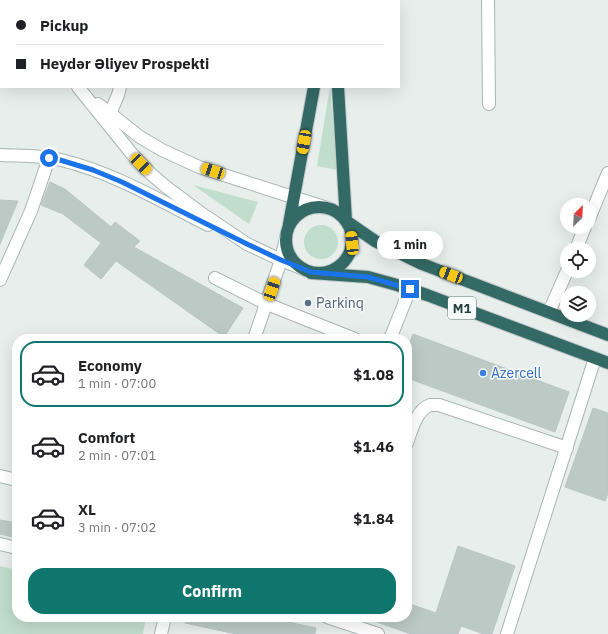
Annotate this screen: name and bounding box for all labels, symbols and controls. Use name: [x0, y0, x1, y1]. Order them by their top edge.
text: Pickup: [40, 16, 88, 35]
text: Heydər Əliyev Prospekti: [40, 54, 209, 73]
car: [296, 129, 312, 155]
route start: [40, 149, 58, 167]
car: [128, 151, 154, 177]
car: [200, 162, 226, 180]
north arrow: [560, 198, 596, 234]
map controls: [560, 198, 596, 322]
car: [345, 230, 359, 256]
callout: 1 min: [377, 231, 443, 259]
text: 1 min: [393, 236, 427, 253]
button: locate: [560, 242, 596, 278]
car: [438, 265, 464, 285]
car: [263, 276, 281, 302]
route end: [401, 280, 419, 298]
button: layers: [560, 286, 596, 322]
place label: Parkinq: [316, 294, 364, 312]
road number: M1: [448, 297, 476, 319]
marker: Parkinq: [303, 298, 313, 308]
icon: car: [30, 356, 66, 392]
text: Economy: [78, 356, 142, 375]
place label: Azercell: [491, 364, 542, 382]
text: $1.08: [353, 365, 394, 384]
marker: Azercell: [478, 368, 488, 378]
text: 1 min · 07:00: [78, 375, 156, 392]
icon: car: [30, 428, 66, 464]
text: Comfort: [78, 428, 135, 447]
text: $1.46: [353, 437, 394, 456]
text: 2 min · 07:01: [78, 447, 156, 464]
icon: car: [30, 500, 66, 536]
text: XL: [78, 500, 96, 519]
text: $1.84: [353, 509, 394, 528]
text: 3 min · 07:02: [78, 519, 156, 536]
button: Confirm: [28, 568, 396, 614]

